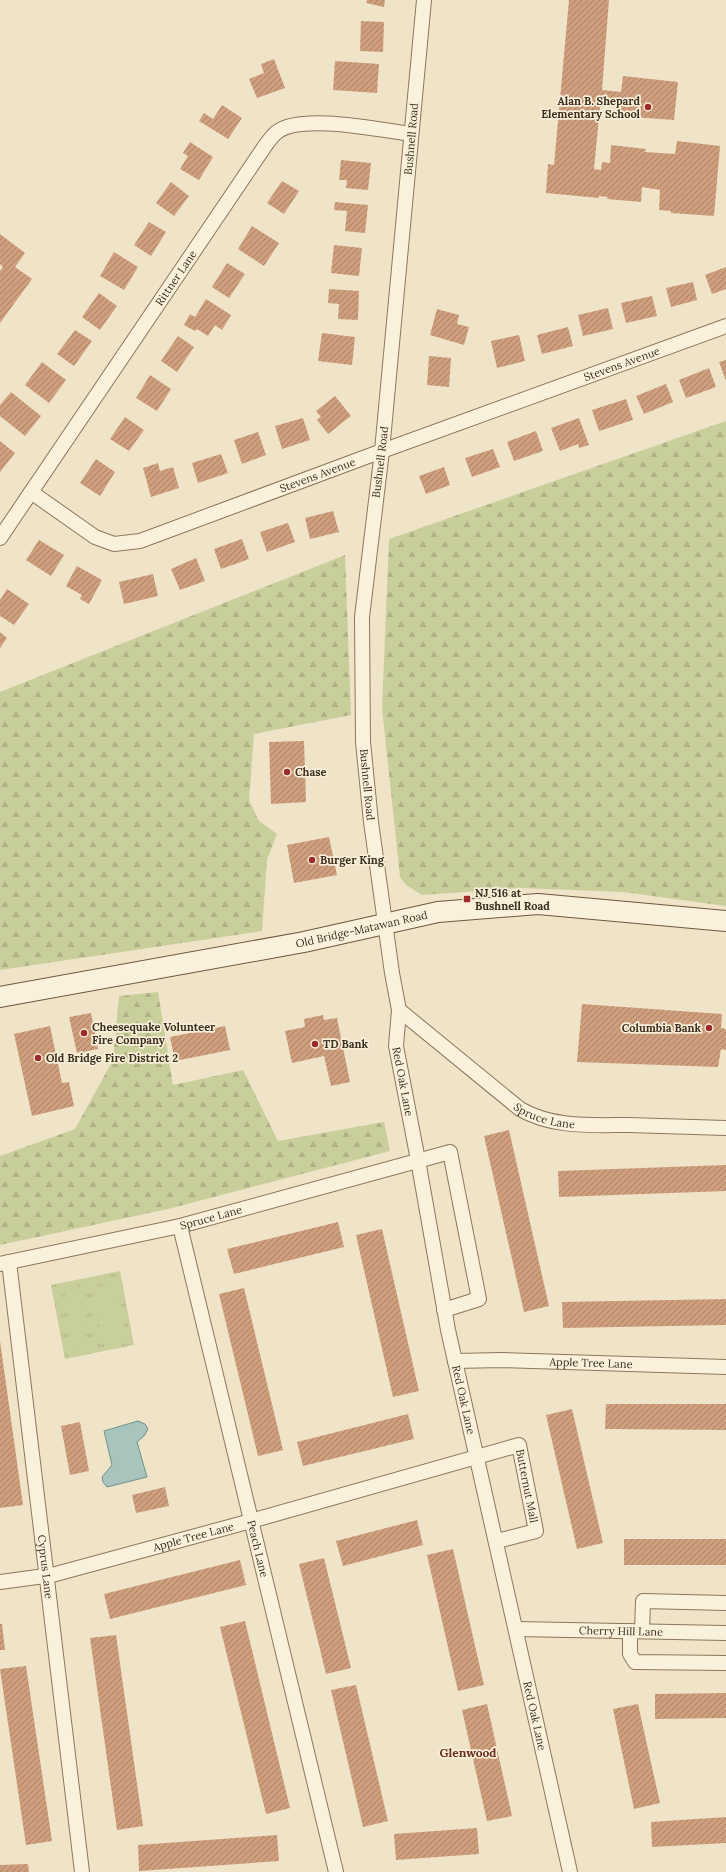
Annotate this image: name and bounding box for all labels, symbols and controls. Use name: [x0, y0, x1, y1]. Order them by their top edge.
place label: Alan B. Shepard Elementary School: [541, 94, 641, 121]
street label: Bushnell Road: [401, 102, 421, 176]
marker: Alan B. Shepard Elementary School: [643, 102, 653, 112]
street label: Rittner Lane: [152, 247, 200, 308]
street label: Stevens Avenue: [582, 344, 662, 384]
street label: Bushnell Road: [369, 425, 391, 499]
street label: Stevens Avenue: [278, 454, 357, 495]
street label: Bushnell Road: [357, 748, 378, 822]
place label: Chase: [295, 765, 326, 779]
marker: Chase: [282, 767, 292, 777]
place label: Burger King: [320, 853, 385, 867]
marker: Burger King: [307, 855, 317, 865]
place label: NJ 516 at Bushnell Road: [475, 886, 550, 913]
marker: NJ 516 at Bushnell Road: [462, 894, 472, 904]
street label: Old Bridge-Matawan Road: [295, 907, 429, 950]
place label: Cheesequake Volunteer Fire Company: [92, 1020, 216, 1047]
place label: Columbia Bank: [622, 1021, 701, 1035]
marker: Columbia Bank: [704, 1023, 714, 1033]
marker: Cheesequake Volunteer Fire Company: [79, 1028, 89, 1038]
place label: TD Bank: [323, 1037, 368, 1051]
marker: TD Bank: [310, 1039, 320, 1049]
street label: Red Oak Lane: [389, 1046, 416, 1118]
place label: Old Bridge Fire District 2: [46, 1051, 178, 1065]
marker: Old Bridge Fire District 2: [33, 1053, 43, 1063]
street label: Spruce Lane: [511, 1100, 576, 1131]
street label: Spruce Lane: [178, 1202, 244, 1233]
street label: Apple Tree Lane: [548, 1354, 633, 1371]
street label: Red Oak Lane: [449, 1364, 478, 1436]
street label: Butternut Mall: [513, 1448, 541, 1524]
street label: Apple Tree Lane: [150, 1519, 235, 1555]
street label: Peach Lane: [244, 1519, 272, 1579]
street label: Cyprus Lane: [35, 1534, 56, 1600]
street label: Cherry Hill Lane: [579, 1623, 663, 1639]
street label: Red Oak Lane: [520, 1680, 549, 1752]
district label: Glenwood: [439, 1745, 497, 1760]

